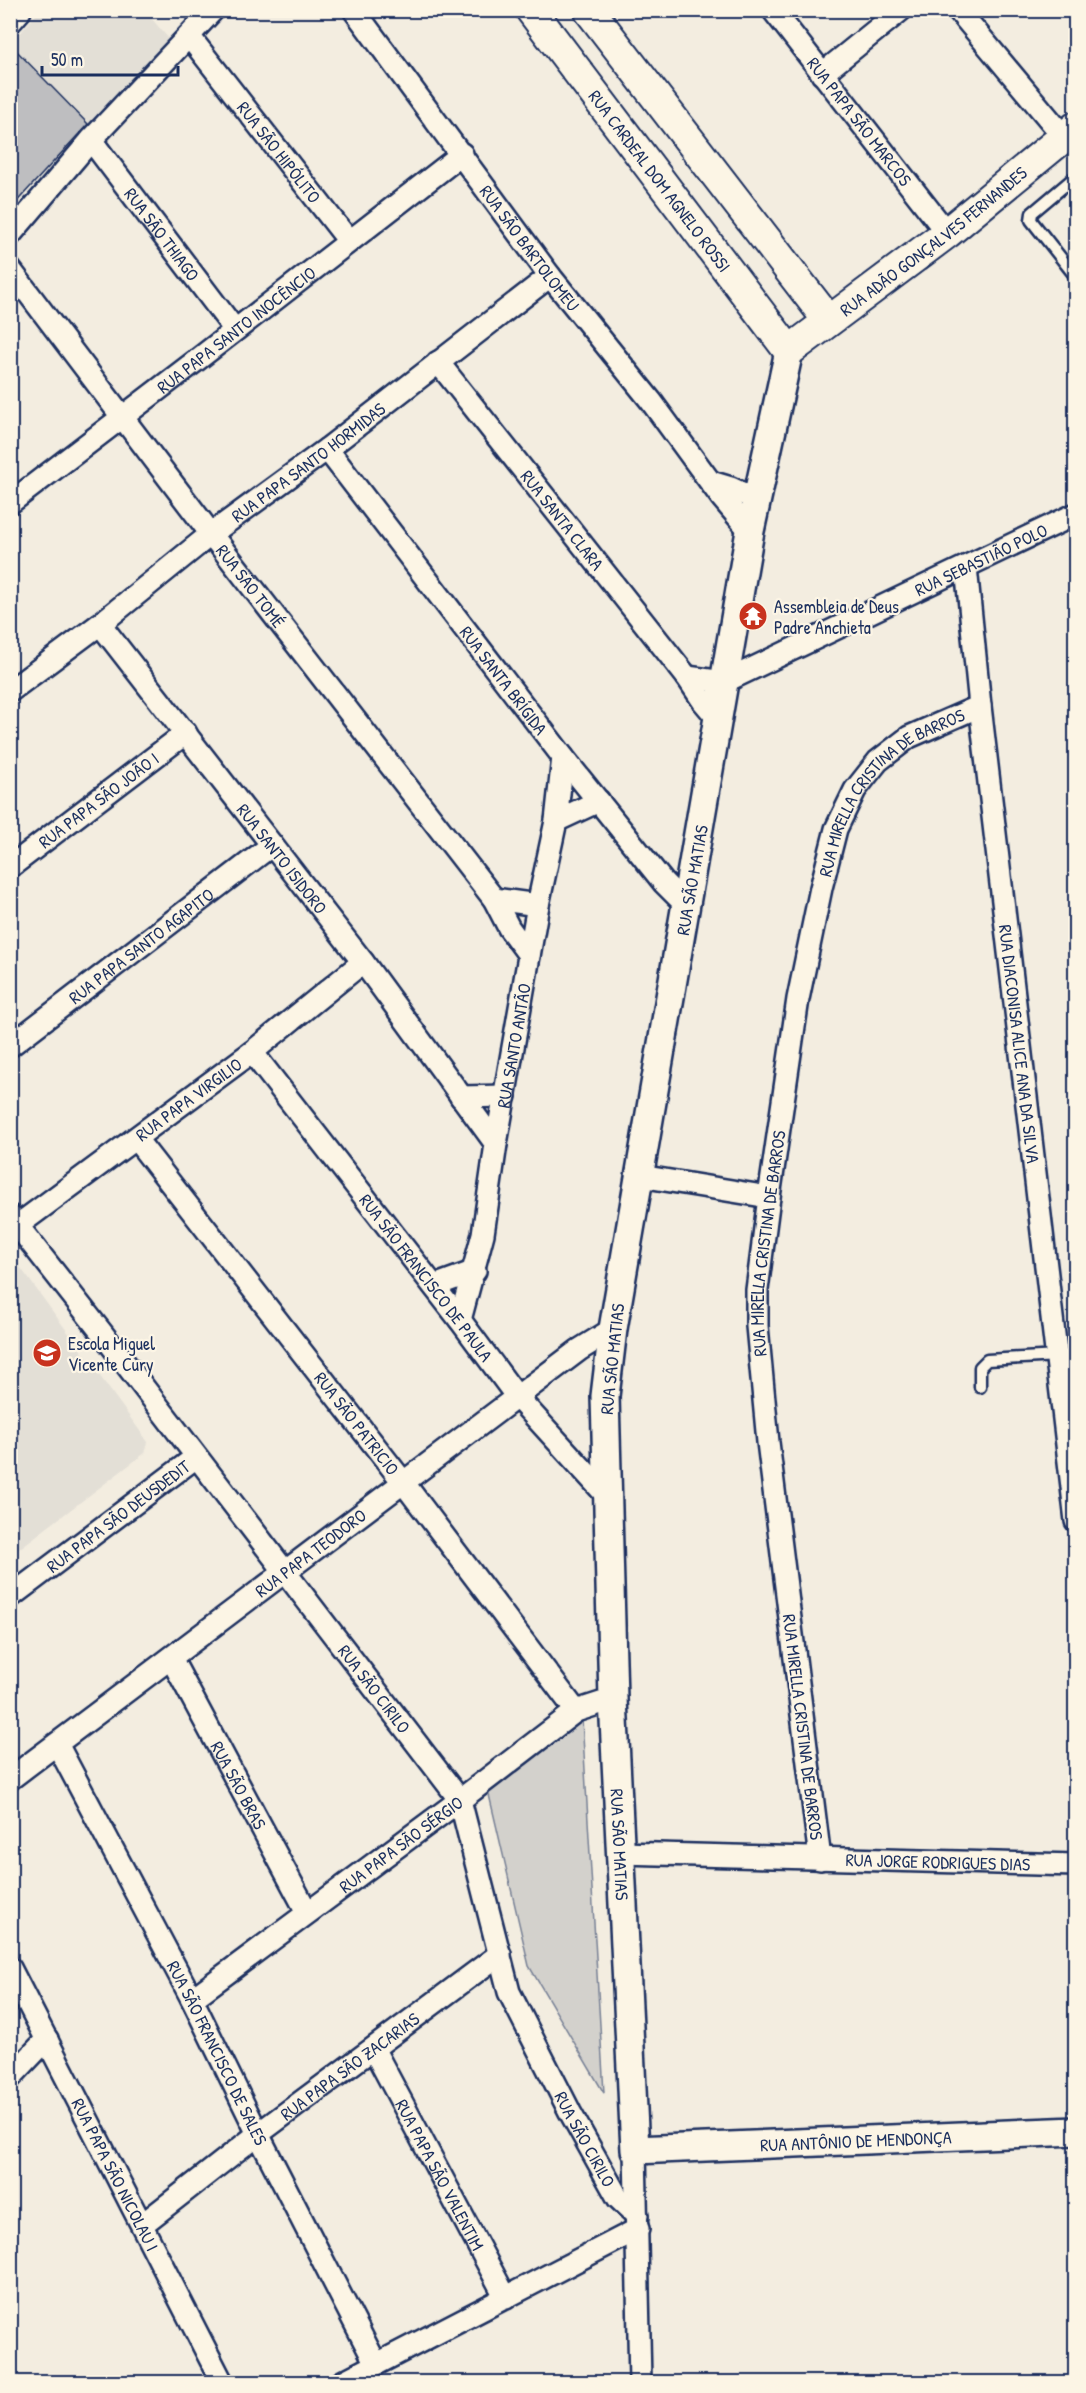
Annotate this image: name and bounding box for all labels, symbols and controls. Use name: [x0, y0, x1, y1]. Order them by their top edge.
scale bar: [42, 39, 178, 77]
text: 50 m: [51, 47, 83, 72]
street label: RUA PAPA SÃO MARCOS: [802, 52, 918, 191]
street label: RUA CARDEAL DOM AGNELO ROSSI: [583, 84, 737, 277]
street label: RUA SÃO HIPÓLITO: [232, 96, 327, 208]
street label: RUA ADÃO GONÇALVES FERNANDES: [834, 160, 1032, 322]
street label: RUA SÃO BARTOLOMEU: [474, 180, 586, 316]
street label: RUA SÃO THIAGO: [119, 182, 206, 286]
street label: RUA PAPA SANTO INOCÊNCIO: [151, 260, 321, 399]
street label: RUA PAPA SANTO HORMIDAS: [226, 396, 390, 528]
street label: RUA SANTA CLARA: [515, 464, 610, 575]
street label: RUA SEBASTIÃO POLO: [910, 517, 1051, 602]
street label: RUA SÃO TOMÉ: [211, 539, 291, 633]
place label: Assembleia de Deus Padre Anchieta: [774, 594, 899, 640]
temple icon: Assembleia de Deus Padre Anchieta: [737, 600, 769, 632]
street label: RUA SANTA BRÍGIDA: [454, 620, 554, 740]
street label: RUA MIRELLA CRISTINA DE BARROS: [812, 702, 968, 879]
street label: RUA PAPA SÃO JOÃO I: [33, 746, 164, 854]
street label: RUA SANTO ISIDORO: [231, 798, 333, 919]
street label: RUA SÃO MATIAS: [670, 823, 714, 937]
street label: RUA PAPA SANTO AGAPITO: [63, 882, 219, 1009]
street label: RUA DIACONISA ALICE ANA DA SILVA: [993, 923, 1046, 1165]
street label: RUA SANTO ANTÃO: [490, 981, 537, 1110]
street label: RUA PAPA VIRGILIO: [130, 1051, 247, 1147]
street label: RUA MIRELLA CRISTINA DE BARROS: [745, 1129, 791, 1358]
street label: RUA SÃO FRANCISCO DE PAULA: [354, 1188, 499, 1367]
street label: RUA SÃO MATIAS: [594, 1302, 630, 1416]
place label: Escola Miguel Vicente Cury: [68, 1331, 155, 1377]
school or university icon: Escola Miguel Vicente Cury: [31, 1337, 63, 1369]
street label: RUA SÃO PATRICIO: [309, 1366, 405, 1480]
street label: RUA PAPA SÃO DEUSDEDIT: [41, 1453, 195, 1578]
street label: RUA PAPA TEODORO: [249, 1503, 371, 1603]
street label: RUA MIRELLA CRISTINA DE BARROS: [777, 1613, 829, 1841]
street label: RUA SÃO CIRILO: [333, 1639, 417, 1738]
street label: RUA SÃO BRAS: [205, 1736, 273, 1833]
street label: RUA SÃO MATIAS: [605, 1788, 635, 1901]
street label: RUA PAPA SÃO SÉRGIO: [334, 1790, 468, 1898]
street label: RUA JORGE RODRIGUES DIAS: [845, 1846, 1030, 1876]
street label: RUA SÃO FRANCISCO DE SALES: [161, 1956, 274, 2149]
street label: RUA PAPA SÃO ZACARIAS: [275, 2006, 424, 2126]
street label: RUA SÃO CIRILO: [549, 2087, 622, 2191]
street label: RUA PAPA SÃO NICOLAU I: [66, 2094, 165, 2255]
street label: RUA PAPA SÃO VALENTIM: [390, 2094, 491, 2254]
street label: RUA ANTÔNIO DE MENDONÇA: [760, 2124, 952, 2157]

